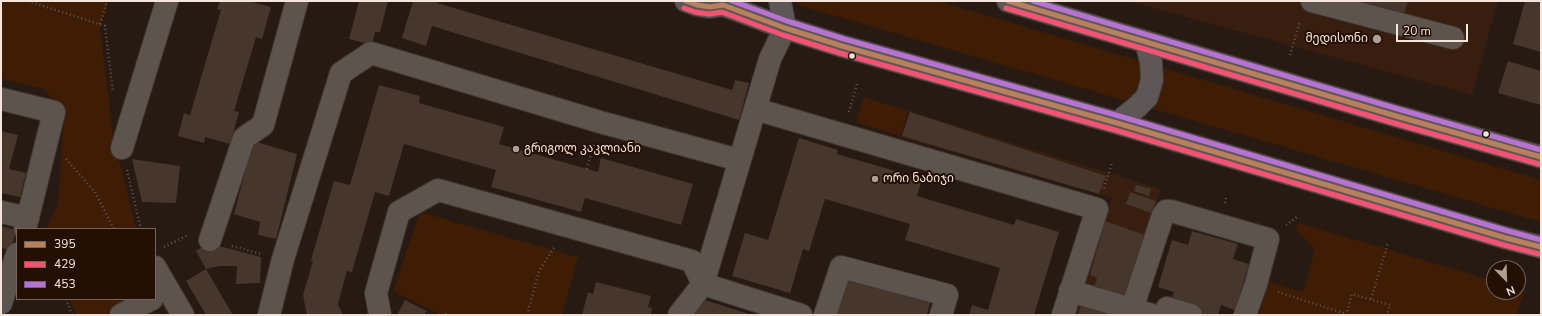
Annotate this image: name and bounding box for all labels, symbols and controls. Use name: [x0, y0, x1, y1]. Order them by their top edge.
scale bar: [1398, 16, 1470, 42]
text: 20 m: [1403, 23, 1431, 39]
place label: მედისონი: [1305, 32, 1368, 46]
marker: მედისონი: [1371, 33, 1383, 45]
unlabelled marker: [847, 51, 857, 61]
unlabelled marker: [1481, 129, 1491, 139]
place label: გრიგოლ კაკლიანი: [524, 142, 641, 156]
marker: გრიგოლ კაკლიანი: [511, 144, 521, 154]
place label: ორი ნაბიჯი: [883, 172, 954, 186]
marker: ორი ნაბიჯი: [870, 174, 880, 184]
legend: [16, 228, 156, 300]
text: 395: [54, 236, 76, 252]
text: 429: [54, 256, 76, 272]
north arrow: [1486, 260, 1526, 300]
text: 453: [54, 276, 76, 292]
text: N: [1504, 282, 1517, 299]

